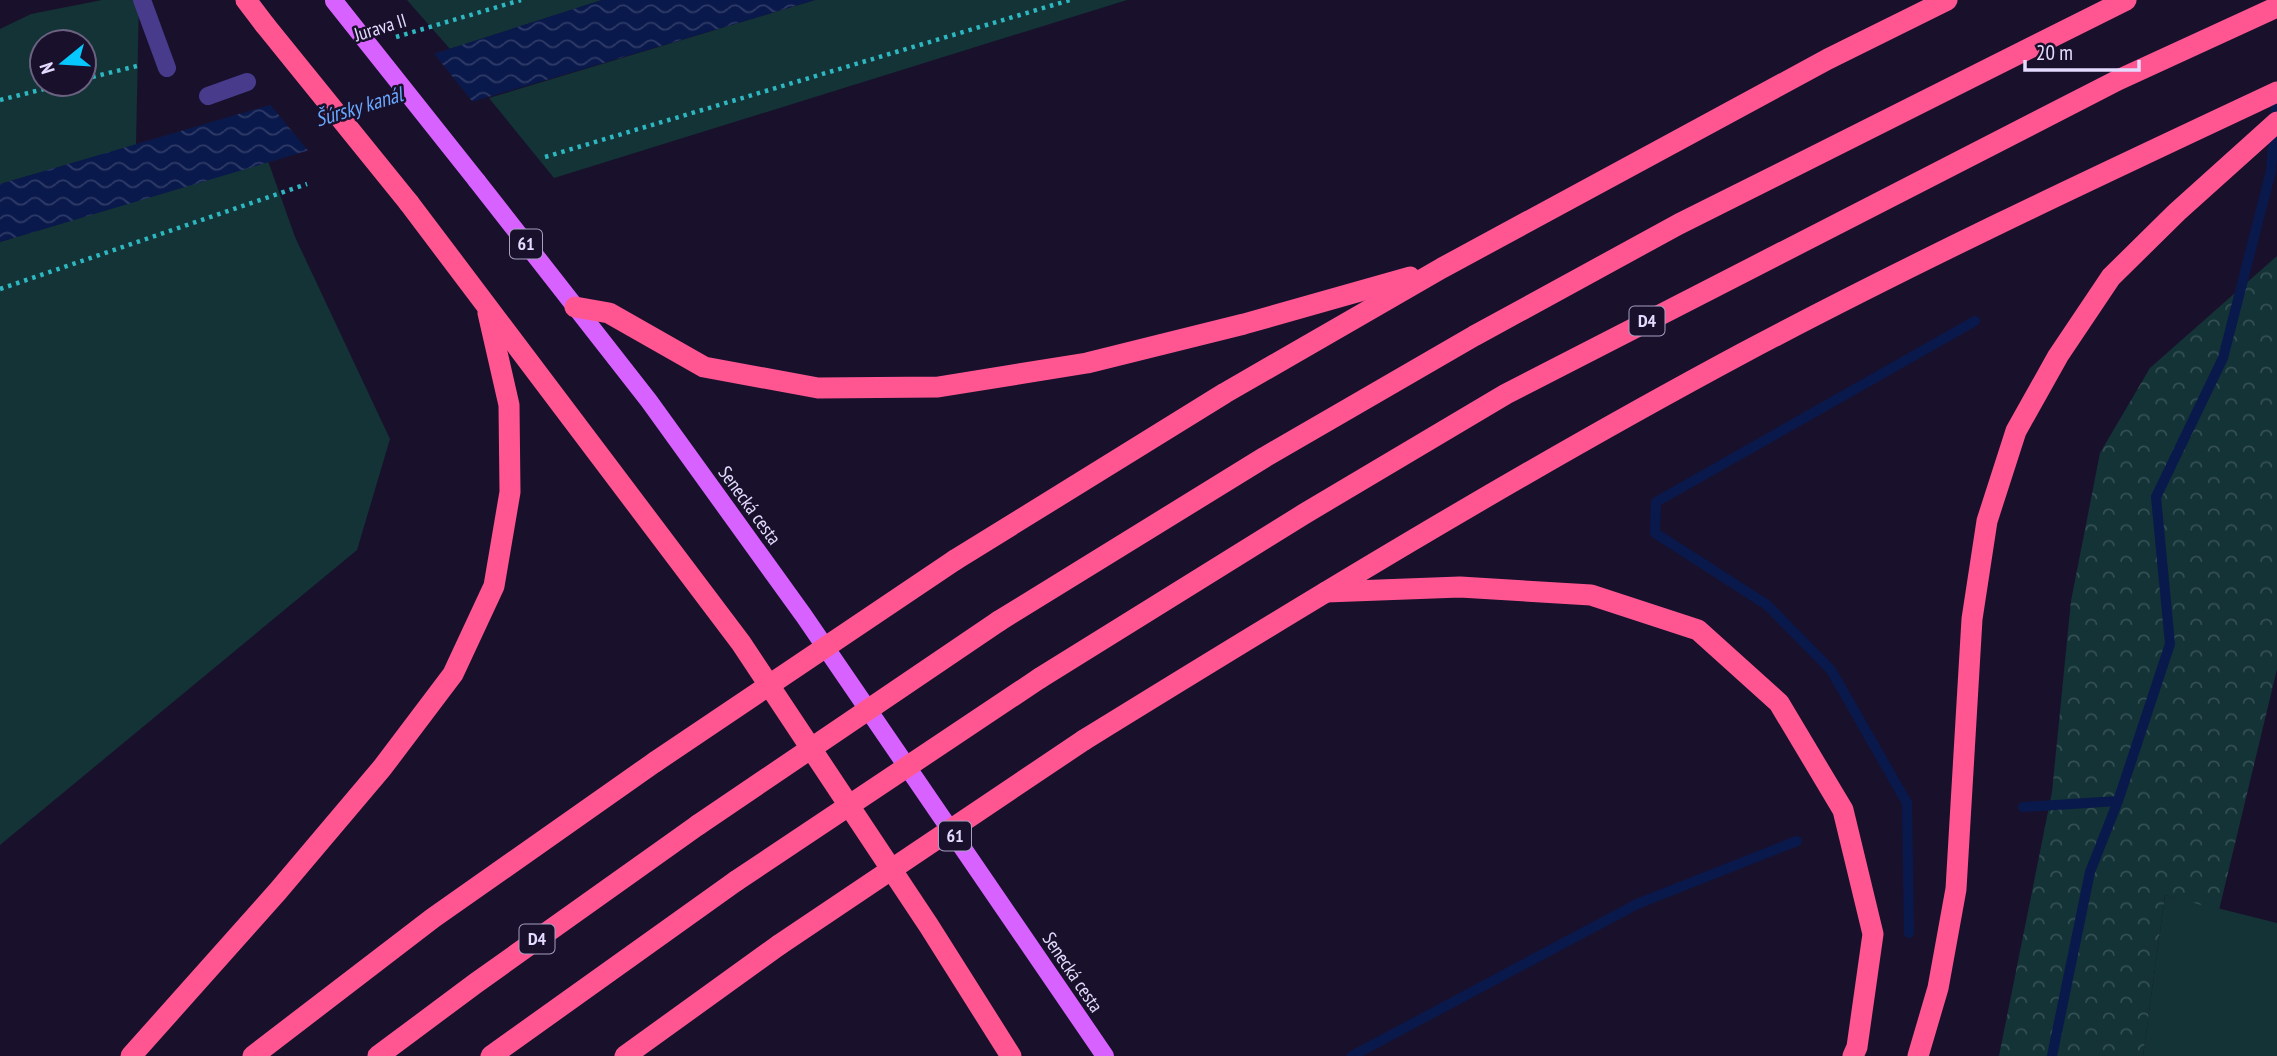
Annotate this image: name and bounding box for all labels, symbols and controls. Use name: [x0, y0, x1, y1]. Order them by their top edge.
street label: Jurava II: [350, 8, 409, 47]
north arrow: [28, 28, 98, 98]
scale bar: [2025, 28, 2139, 72]
text: 20 m: [2036, 39, 2073, 66]
text: N: [34, 60, 60, 77]
water label: Šúrsky kanál: [312, 80, 408, 133]
road number: 61: [510, 230, 542, 258]
road number: D4: [1630, 306, 1664, 335]
street label: Senecká cesta: [713, 461, 787, 549]
road number: 61: [939, 822, 971, 850]
road number: D4: [520, 924, 554, 954]
street label: Senecká cesta: [1038, 927, 1108, 1017]

